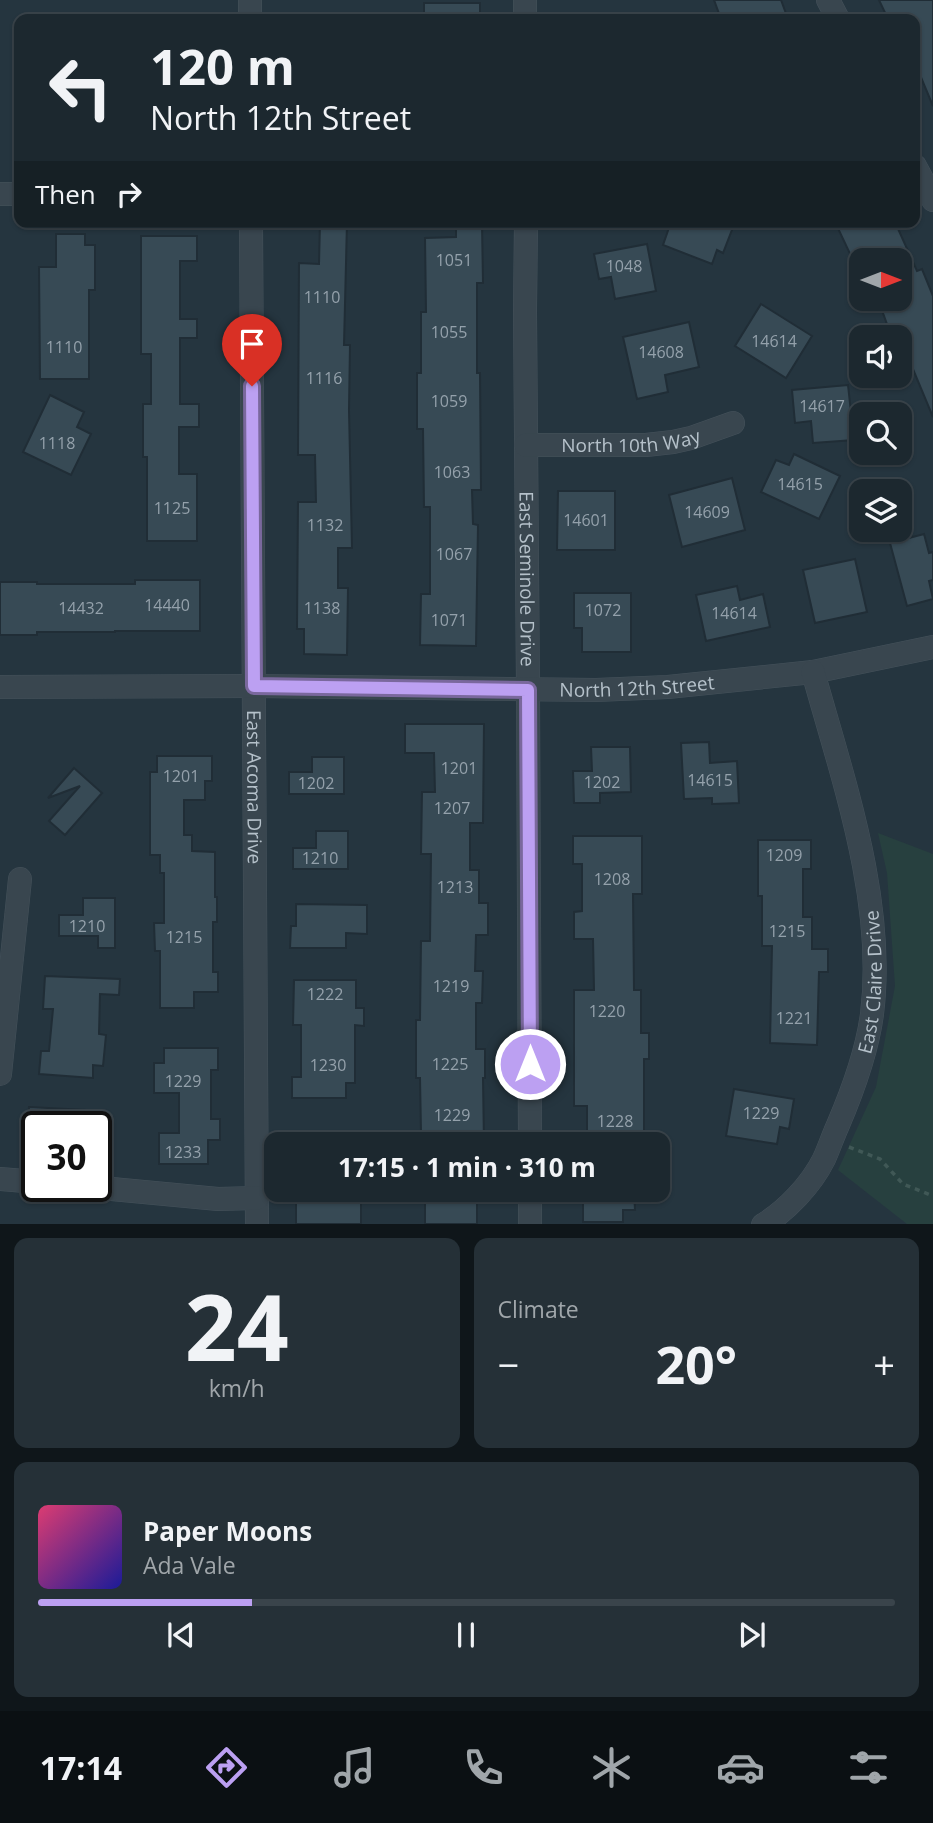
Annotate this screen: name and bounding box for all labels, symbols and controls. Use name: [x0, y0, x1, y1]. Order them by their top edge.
text: 120 m: [150, 33, 295, 99]
icon: left: [35, 42, 126, 133]
text: North 12th Street: [150, 96, 411, 139]
icon: right: [110, 175, 148, 213]
text: Then: [35, 176, 96, 212]
north arrow: [849, 248, 912, 312]
map controls: [849, 248, 912, 542]
house number: 1051: [436, 249, 472, 271]
house number: 1048: [606, 255, 642, 277]
house number: 1110: [304, 286, 340, 308]
pin: [222, 314, 282, 386]
house number: 1055: [431, 321, 467, 343]
icon: arrive: [233, 325, 271, 363]
button: sound: [849, 325, 912, 388]
house number: 14614: [751, 330, 797, 352]
house number: 1110: [46, 336, 82, 358]
house number: 14608: [638, 341, 684, 363]
house number: 1116: [306, 367, 342, 389]
house number: 1059: [431, 390, 467, 412]
house number: 14617: [799, 395, 845, 417]
button: search: [849, 402, 912, 465]
street label: North 10th Way: [561, 422, 704, 458]
house number: 1118: [39, 432, 75, 454]
house number: 1063: [434, 461, 470, 483]
house number: 14615: [777, 473, 823, 495]
button: layers: [849, 479, 912, 542]
street label: East Seminole Drive: [513, 491, 541, 667]
house number: 1125: [154, 497, 190, 519]
house number: 14609: [684, 501, 730, 523]
house number: 14601: [563, 509, 609, 531]
house number: 1132: [307, 514, 343, 536]
house number: 1067: [436, 543, 472, 565]
house number: 14440: [144, 594, 190, 616]
house number: 14432: [58, 597, 104, 619]
house number: 1138: [304, 597, 340, 619]
house number: 1072: [585, 599, 621, 621]
house number: 14614: [711, 602, 757, 624]
house number: 1071: [431, 609, 467, 631]
street label: North 12th Street: [559, 669, 716, 703]
street label: East Acoma Drive: [241, 710, 268, 864]
house number: 1201: [441, 757, 477, 779]
house number: 1201: [163, 765, 199, 787]
house number: 14615: [687, 769, 733, 791]
house number: 1202: [584, 771, 620, 793]
house number: 1202: [298, 772, 334, 794]
house number: 1207: [434, 797, 470, 819]
house number: 1209: [766, 844, 802, 866]
house number: 1210: [302, 847, 338, 869]
house number: 1208: [594, 868, 630, 890]
house number: 1213: [437, 876, 473, 898]
street label: East Claire Drive: [851, 909, 888, 1056]
house number: 1210: [69, 915, 105, 937]
house number: 1215: [769, 920, 805, 942]
house number: 1215: [166, 926, 202, 948]
house number: 1219: [433, 975, 469, 997]
house number: 1222: [307, 983, 343, 1005]
house number: 1220: [589, 1000, 625, 1022]
house number: 1221: [776, 1007, 812, 1029]
position arrow: [493, 1027, 567, 1101]
house number: 1225: [432, 1053, 468, 1075]
house number: 1230: [310, 1054, 346, 1076]
house number: 1229: [165, 1070, 201, 1092]
house number: 1229: [743, 1102, 779, 1124]
house number: 1229: [434, 1104, 470, 1126]
house number: 1228: [597, 1110, 633, 1132]
speed limit sign: 30: [21, 1111, 112, 1202]
house number: 1233: [165, 1141, 201, 1163]
text: 17:15 · 1 min · 310 m: [338, 1149, 596, 1185]
text: 24: [185, 1264, 289, 1388]
text: Climate: [498, 1293, 579, 1325]
text: 20°: [655, 1328, 737, 1399]
text: −: [498, 1338, 519, 1390]
text: +: [873, 1338, 895, 1390]
text: km/h: [209, 1372, 265, 1404]
text: Paper Moons: [143, 1513, 312, 1549]
text: Ada Vale: [143, 1549, 236, 1581]
icon: previous: [162, 1616, 200, 1654]
icon: pause: [447, 1616, 485, 1654]
icon: next: [733, 1616, 771, 1654]
icon: directions: [202, 1743, 251, 1792]
icon: music: [330, 1743, 379, 1792]
icon: phone: [459, 1743, 508, 1792]
icon: climate: [587, 1743, 636, 1792]
icon: car: [716, 1743, 765, 1792]
icon: filters: [844, 1743, 893, 1792]
text: 17:14: [40, 1746, 122, 1789]

